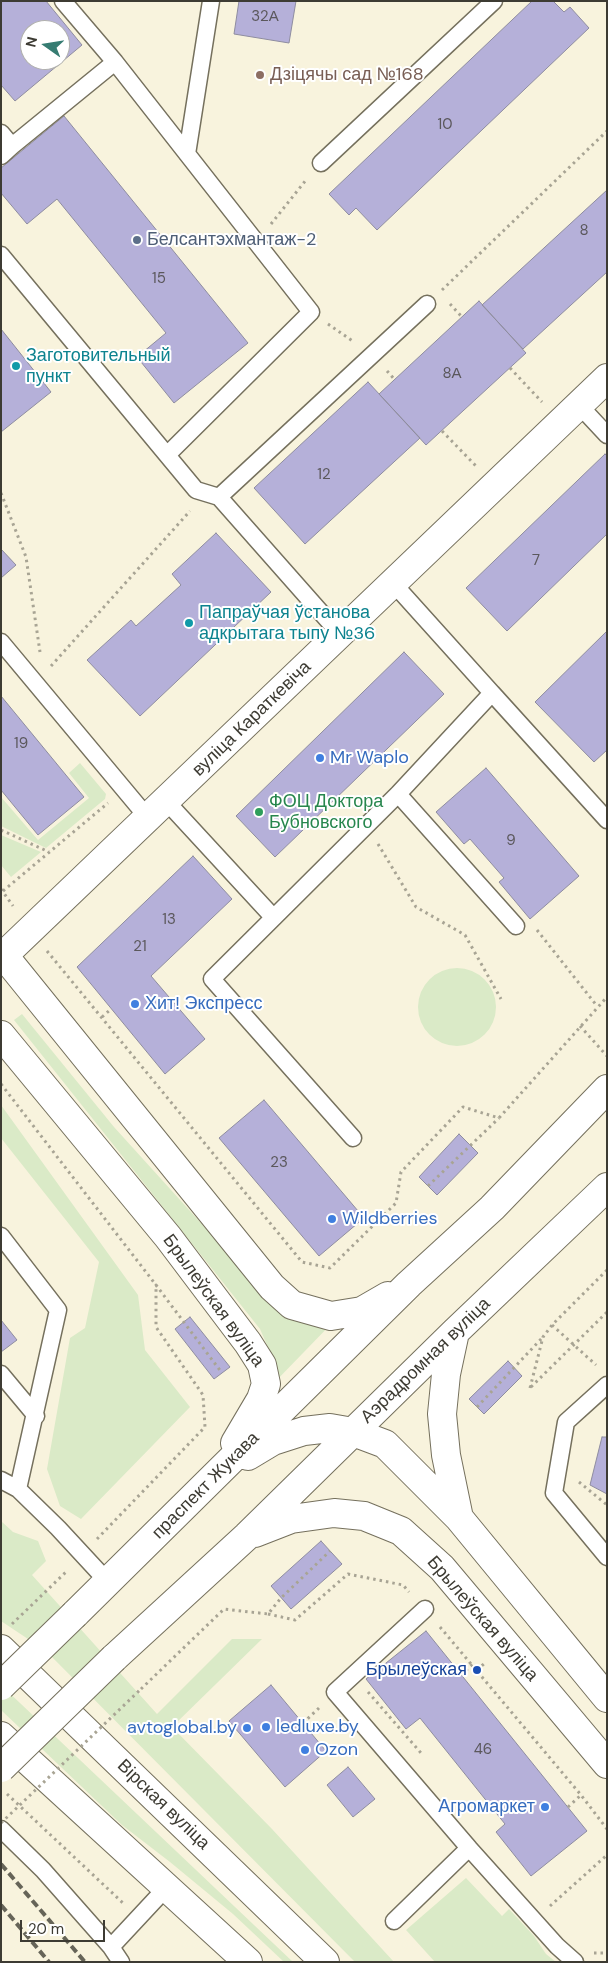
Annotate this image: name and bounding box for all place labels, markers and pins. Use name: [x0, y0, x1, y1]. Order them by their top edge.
place label: Дзіцячы сад №168: [270, 64, 424, 86]
marker: Дзіцячы сад №168: [254, 69, 266, 81]
place label: Белсантэхмантаж-2: [147, 229, 316, 251]
marker: Белсантэхмантаж-2: [131, 234, 143, 246]
place label: Заготовительный пункт: [26, 345, 171, 388]
marker: Заготовительный пункт: [10, 360, 22, 372]
place label: Папраўчая ўстанова адкрытага тыпу №36: [199, 602, 375, 644]
marker: Папраўчая ўстанова адкрытага тыпу №36: [183, 617, 195, 629]
place label: Mr Waplo: [330, 747, 409, 769]
marker: Mr Waplo: [314, 752, 326, 764]
place label: ФОЦ Доктора Бубновского: [269, 791, 383, 834]
marker: ФОЦ Доктора Бубновского: [253, 806, 265, 818]
place label: Хит! Экспресс: [145, 993, 262, 1015]
marker: Хит! Экспресс: [129, 998, 141, 1010]
place label: Wildberries: [342, 1208, 437, 1230]
marker: Wildberries: [326, 1213, 338, 1225]
place label: Брылеўская: [366, 1659, 467, 1681]
marker: Брылеўская: [471, 1664, 483, 1676]
place label: ledluxe.by: [276, 1716, 359, 1738]
place label: avtoglobal.by: [127, 1717, 237, 1739]
marker: ledluxe.by: [260, 1721, 272, 1733]
marker: avtoglobal.by: [241, 1722, 253, 1734]
place label: Ozon: [315, 1739, 358, 1761]
marker: Ozon: [299, 1744, 311, 1756]
place label: Агромаркет: [438, 1796, 535, 1818]
marker: Агромаркет: [539, 1801, 551, 1813]

